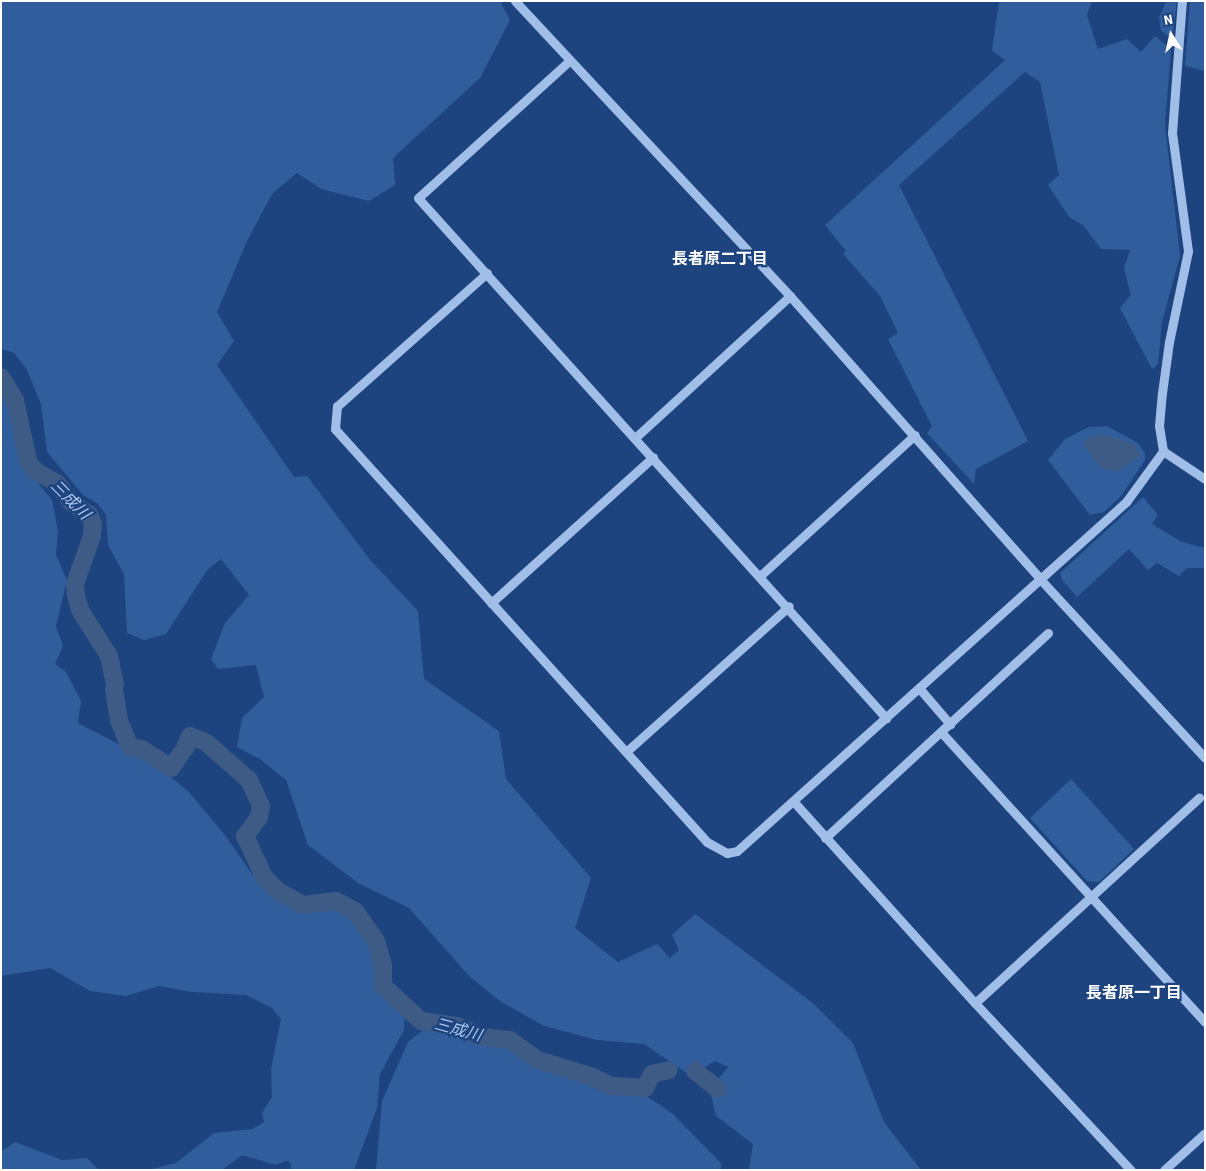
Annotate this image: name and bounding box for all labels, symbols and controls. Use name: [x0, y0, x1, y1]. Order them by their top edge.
north arrow: [1146, 10, 1196, 60]
text: N: [1162, 10, 1175, 31]
district label: 長者原二丁目: [672, 249, 768, 269]
water label: 三成川: [46, 476, 94, 524]
district label: 長者原一丁目: [1086, 983, 1182, 1003]
water label: 三成川: [432, 1015, 484, 1045]

